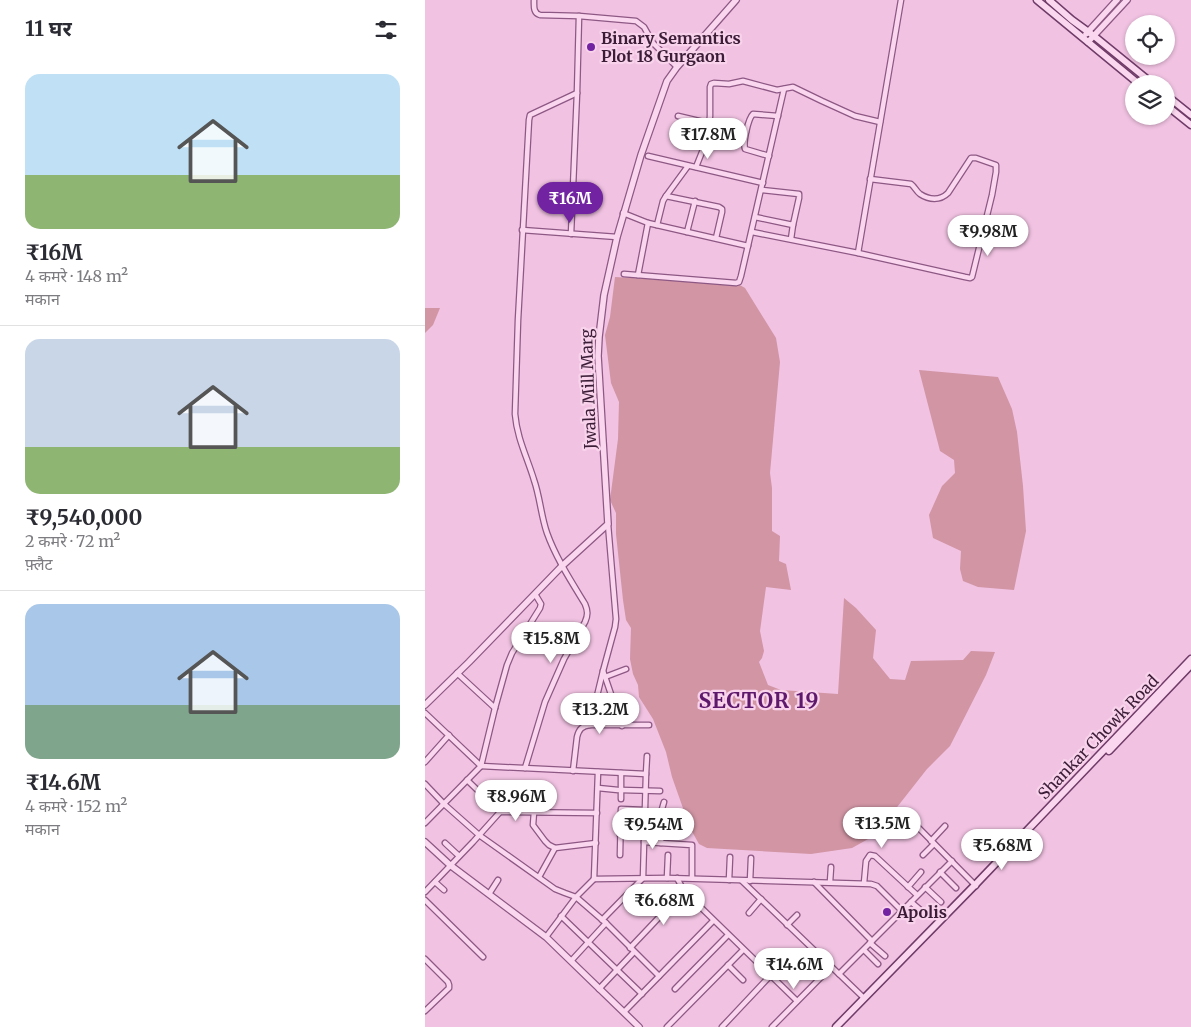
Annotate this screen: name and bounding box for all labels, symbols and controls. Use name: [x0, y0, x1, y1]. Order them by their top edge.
text: 11 घर: [25, 15, 72, 42]
map controls: [1125, 15, 1175, 125]
button: locate: [1125, 15, 1175, 65]
icon: filters: [372, 16, 400, 44]
place label: Binary Semantics Plot 18 Gurgaon: [601, 28, 741, 66]
marker: Binary Semantics Plot 18 Gurgaon: [585, 41, 597, 53]
button: layers: [1125, 75, 1175, 125]
icon: home: [168, 106, 258, 196]
pin: ₹17.8M: [667, 118, 749, 160]
text: ₹17.8M: [680, 124, 736, 144]
pin: ₹16M: [540, 182, 600, 224]
text: ₹16M: [548, 188, 592, 208]
pin: ₹9.98M: [947, 214, 1029, 257]
text: ₹9.98M: [958, 221, 1018, 241]
text: ₹16M: [25, 239, 83, 266]
text: 4 कमरे · 148 m²: [25, 266, 128, 286]
text: मकान: [25, 289, 60, 309]
street label: Jwala Mill Marg: [576, 328, 600, 451]
icon: home: [168, 372, 258, 462]
text: ₹9,540,000: [25, 504, 142, 531]
text: 2 कमरे · 72 m²: [25, 531, 120, 551]
text: फ़्लैट: [25, 554, 53, 574]
pin: ₹15.8M: [510, 622, 592, 664]
text: ₹15.8M: [522, 628, 580, 648]
icon: home: [168, 637, 258, 727]
street label: Shankar Chowk Road: [1033, 670, 1163, 803]
district label: SECTOR 19: [698, 687, 820, 714]
pin: ₹13.2M: [559, 692, 641, 735]
text: ₹13.2M: [571, 699, 629, 719]
text: ₹14.6M: [25, 769, 101, 796]
pin: ₹8.96M: [475, 780, 557, 822]
text: ₹8.96M: [486, 786, 546, 806]
text: 4 कमरे · 152 m²: [25, 796, 127, 816]
pin: ₹13.5M: [841, 806, 923, 849]
pin: ₹9.54M: [612, 808, 694, 850]
text: ₹13.5M: [854, 813, 910, 833]
text: ₹9.54M: [623, 814, 683, 834]
text: मकान: [25, 819, 60, 839]
pin: ₹5.68M: [961, 828, 1043, 871]
text: ₹5.68M: [972, 835, 1032, 855]
pin: ₹6.68M: [623, 884, 705, 926]
text: ₹6.68M: [634, 890, 694, 910]
place label: Apolis: [896, 902, 947, 922]
marker: Apolis: [881, 906, 893, 918]
pin: ₹14.6M: [753, 948, 835, 990]
text: ₹14.6M: [765, 954, 823, 974]

